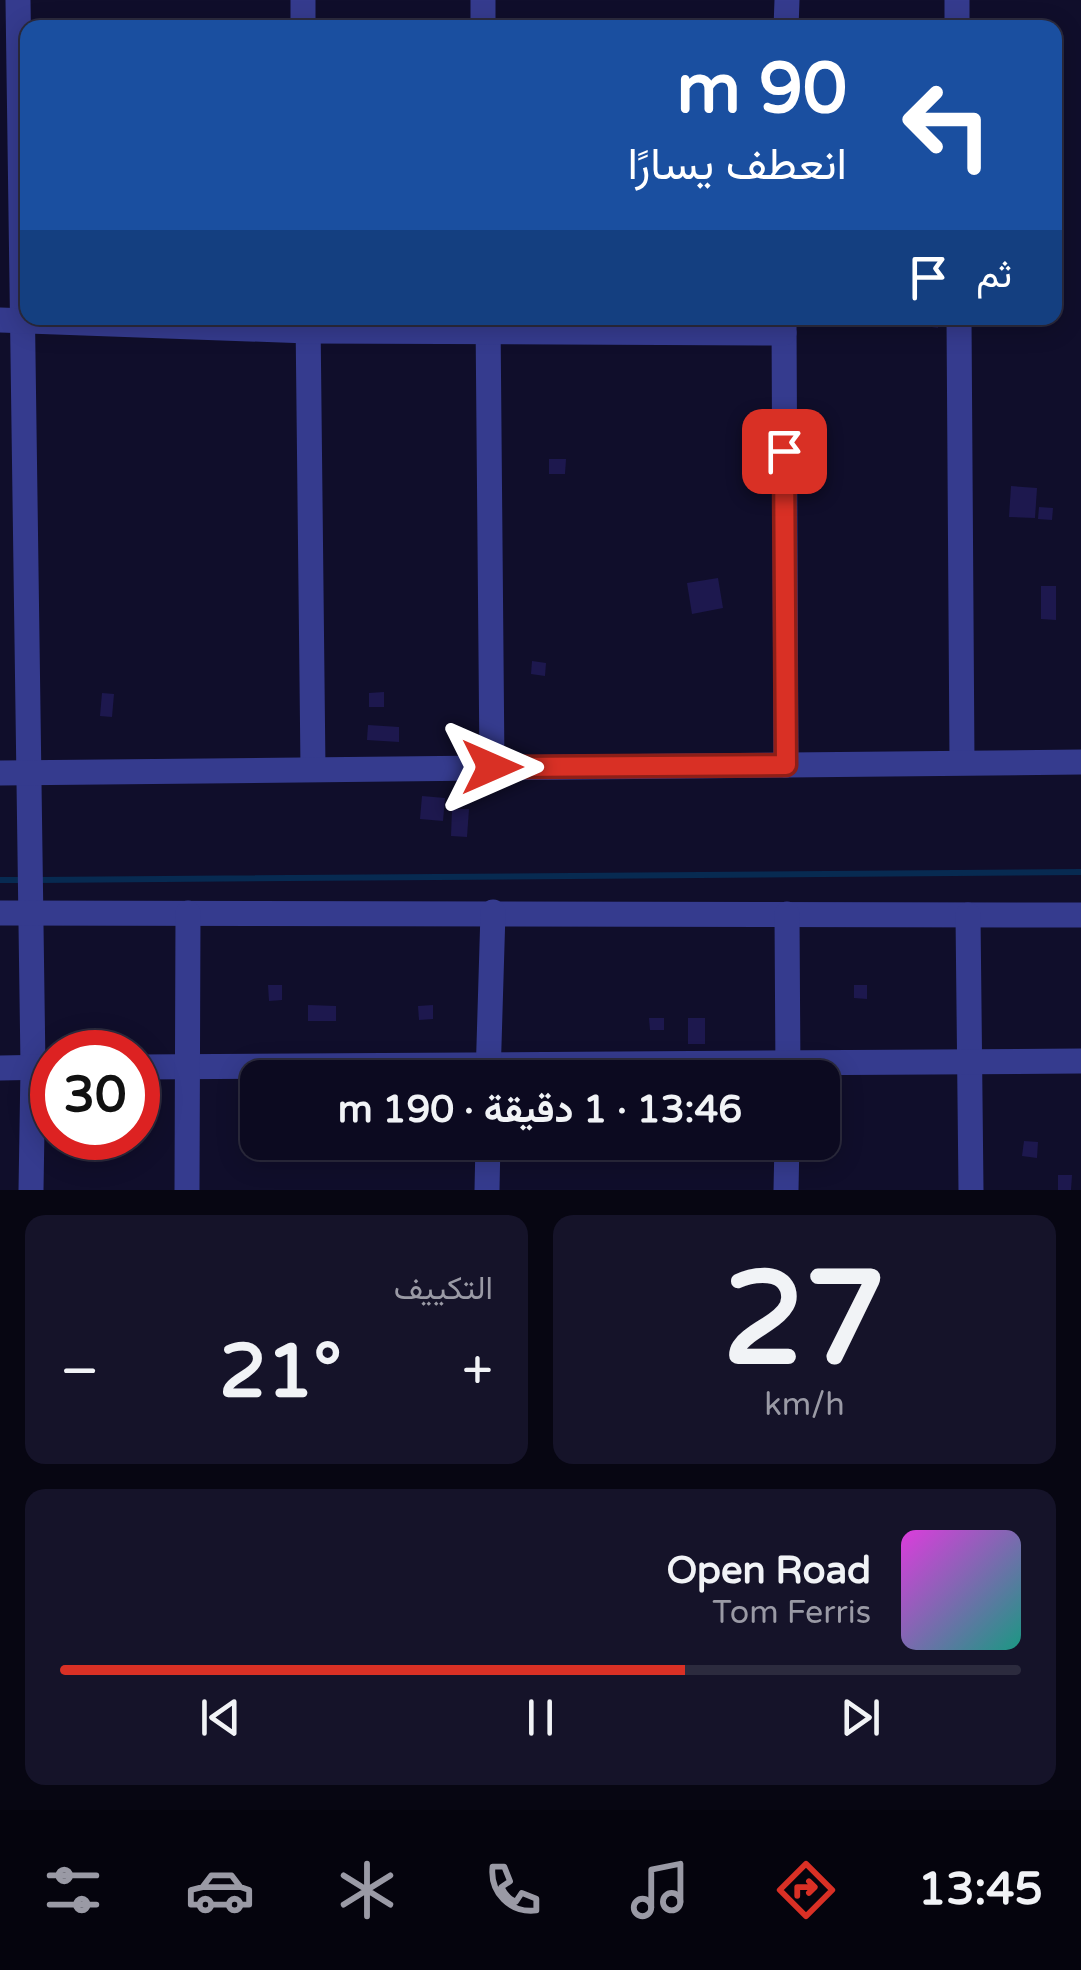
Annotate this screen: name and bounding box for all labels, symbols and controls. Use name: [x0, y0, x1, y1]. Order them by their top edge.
text: 90 m: [677, 48, 847, 132]
icon: left: [882, 60, 1012, 190]
text: انعطف يسارًا: [628, 138, 847, 192]
icon: arrive: [901, 250, 956, 305]
text: ثم: [976, 252, 1012, 298]
pin: [742, 409, 827, 494]
icon: arrive: [757, 424, 812, 479]
position arrow: [440, 715, 544, 819]
speed limit sign: 30: [30, 1030, 160, 1160]
text: 13:46 · 1 دقيقة · 190 m: [338, 1087, 742, 1133]
text: 27: [723, 1243, 886, 1399]
text: التكييف: [394, 1270, 493, 1308]
text: 21°: [219, 1327, 342, 1417]
text: −: [60, 1339, 99, 1405]
text: +: [462, 1339, 493, 1405]
text: km/h: [764, 1386, 845, 1424]
text: Open Road: [666, 1548, 871, 1594]
text: Tom Ferris: [712, 1594, 871, 1632]
icon: previous: [193, 1690, 248, 1745]
icon: pause: [513, 1690, 568, 1745]
icon: next: [833, 1690, 888, 1745]
icon: filters: [38, 1855, 108, 1925]
icon: car: [185, 1855, 255, 1925]
icon: climate: [332, 1855, 402, 1925]
icon: phone: [478, 1855, 548, 1925]
icon: music: [625, 1855, 695, 1925]
icon: directions: [771, 1855, 841, 1925]
text: 13:45: [918, 1863, 1043, 1917]

